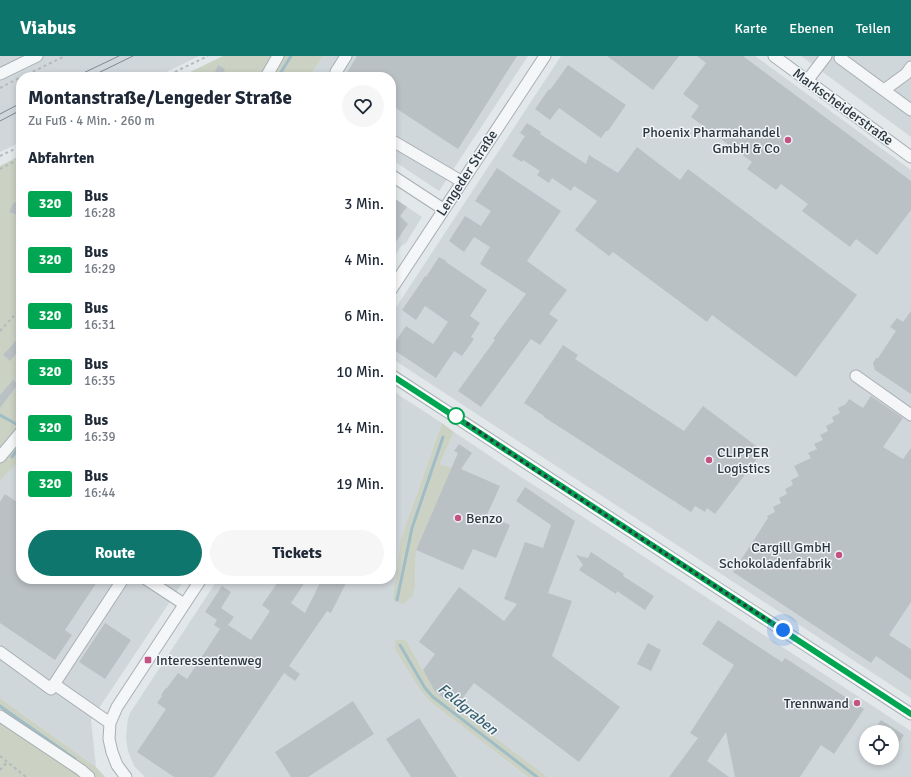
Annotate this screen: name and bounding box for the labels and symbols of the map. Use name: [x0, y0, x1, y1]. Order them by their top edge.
street label: Markscheiderstraße: [789, 65, 897, 149]
place label: Phoenix Pharmahandel GmbH & Co: [642, 124, 780, 157]
street label: Lengeder Straße: [433, 127, 501, 219]
marker: Phoenix Pharmahandel GmbH & Co: [783, 135, 793, 145]
unlabelled marker: [447, 407, 465, 425]
place label: CLIPPER Logistics: [717, 444, 770, 477]
marker: CLIPPER Logistics: [704, 455, 714, 465]
place label: Benzo: [466, 510, 502, 527]
marker: Benzo: [453, 513, 463, 523]
place label: Cargill GmbH Schokoladenfabrik: [719, 539, 831, 572]
marker: Cargill GmbH Schokoladenfabrik: [834, 550, 844, 560]
your location: [773, 620, 793, 640]
place label: Interessentenweg: [156, 652, 262, 669]
marker: Interessentenweg: [143, 655, 153, 665]
water label: Feldgraben: [434, 679, 502, 739]
place label: Trennwand: [784, 695, 849, 712]
marker: Trennwand: [852, 698, 862, 708]

